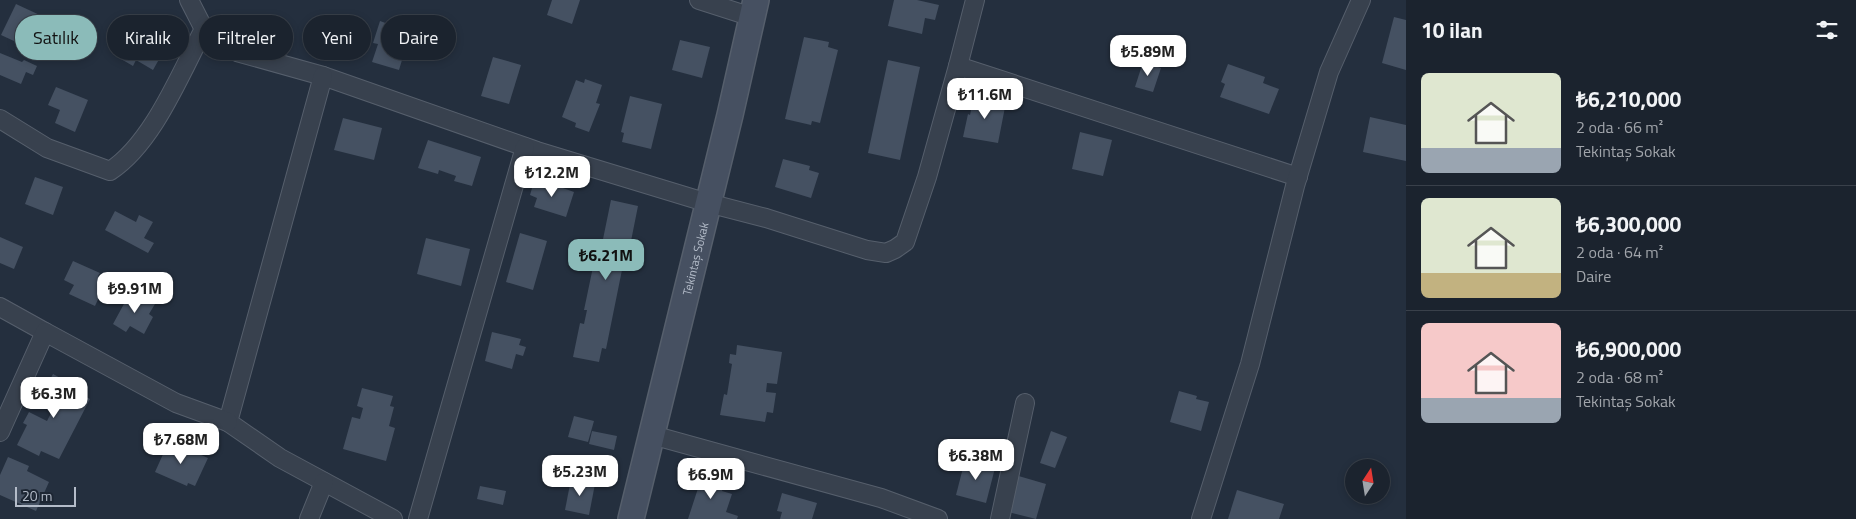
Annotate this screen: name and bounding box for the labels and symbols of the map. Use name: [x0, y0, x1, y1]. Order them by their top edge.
pin: ₺5.89M: [1107, 34, 1189, 77]
pin: ₺11.6M: [944, 78, 1026, 120]
pin: ₺12.2M: [511, 156, 593, 198]
street label: Tekintaş Sokak: [677, 220, 713, 297]
pin: ₺6.21M: [565, 238, 647, 281]
pin: ₺9.91M: [94, 272, 176, 314]
pin: ₺6.3M: [19, 376, 89, 419]
pin: ₺7.68M: [140, 422, 222, 465]
pin: ₺6.38M: [935, 438, 1017, 481]
pin: ₺5.23M: [539, 454, 621, 497]
pin: ₺6.9M: [676, 458, 746, 500]
north arrow: [1345, 459, 1390, 504]
scale bar: [15, 484, 76, 507]

